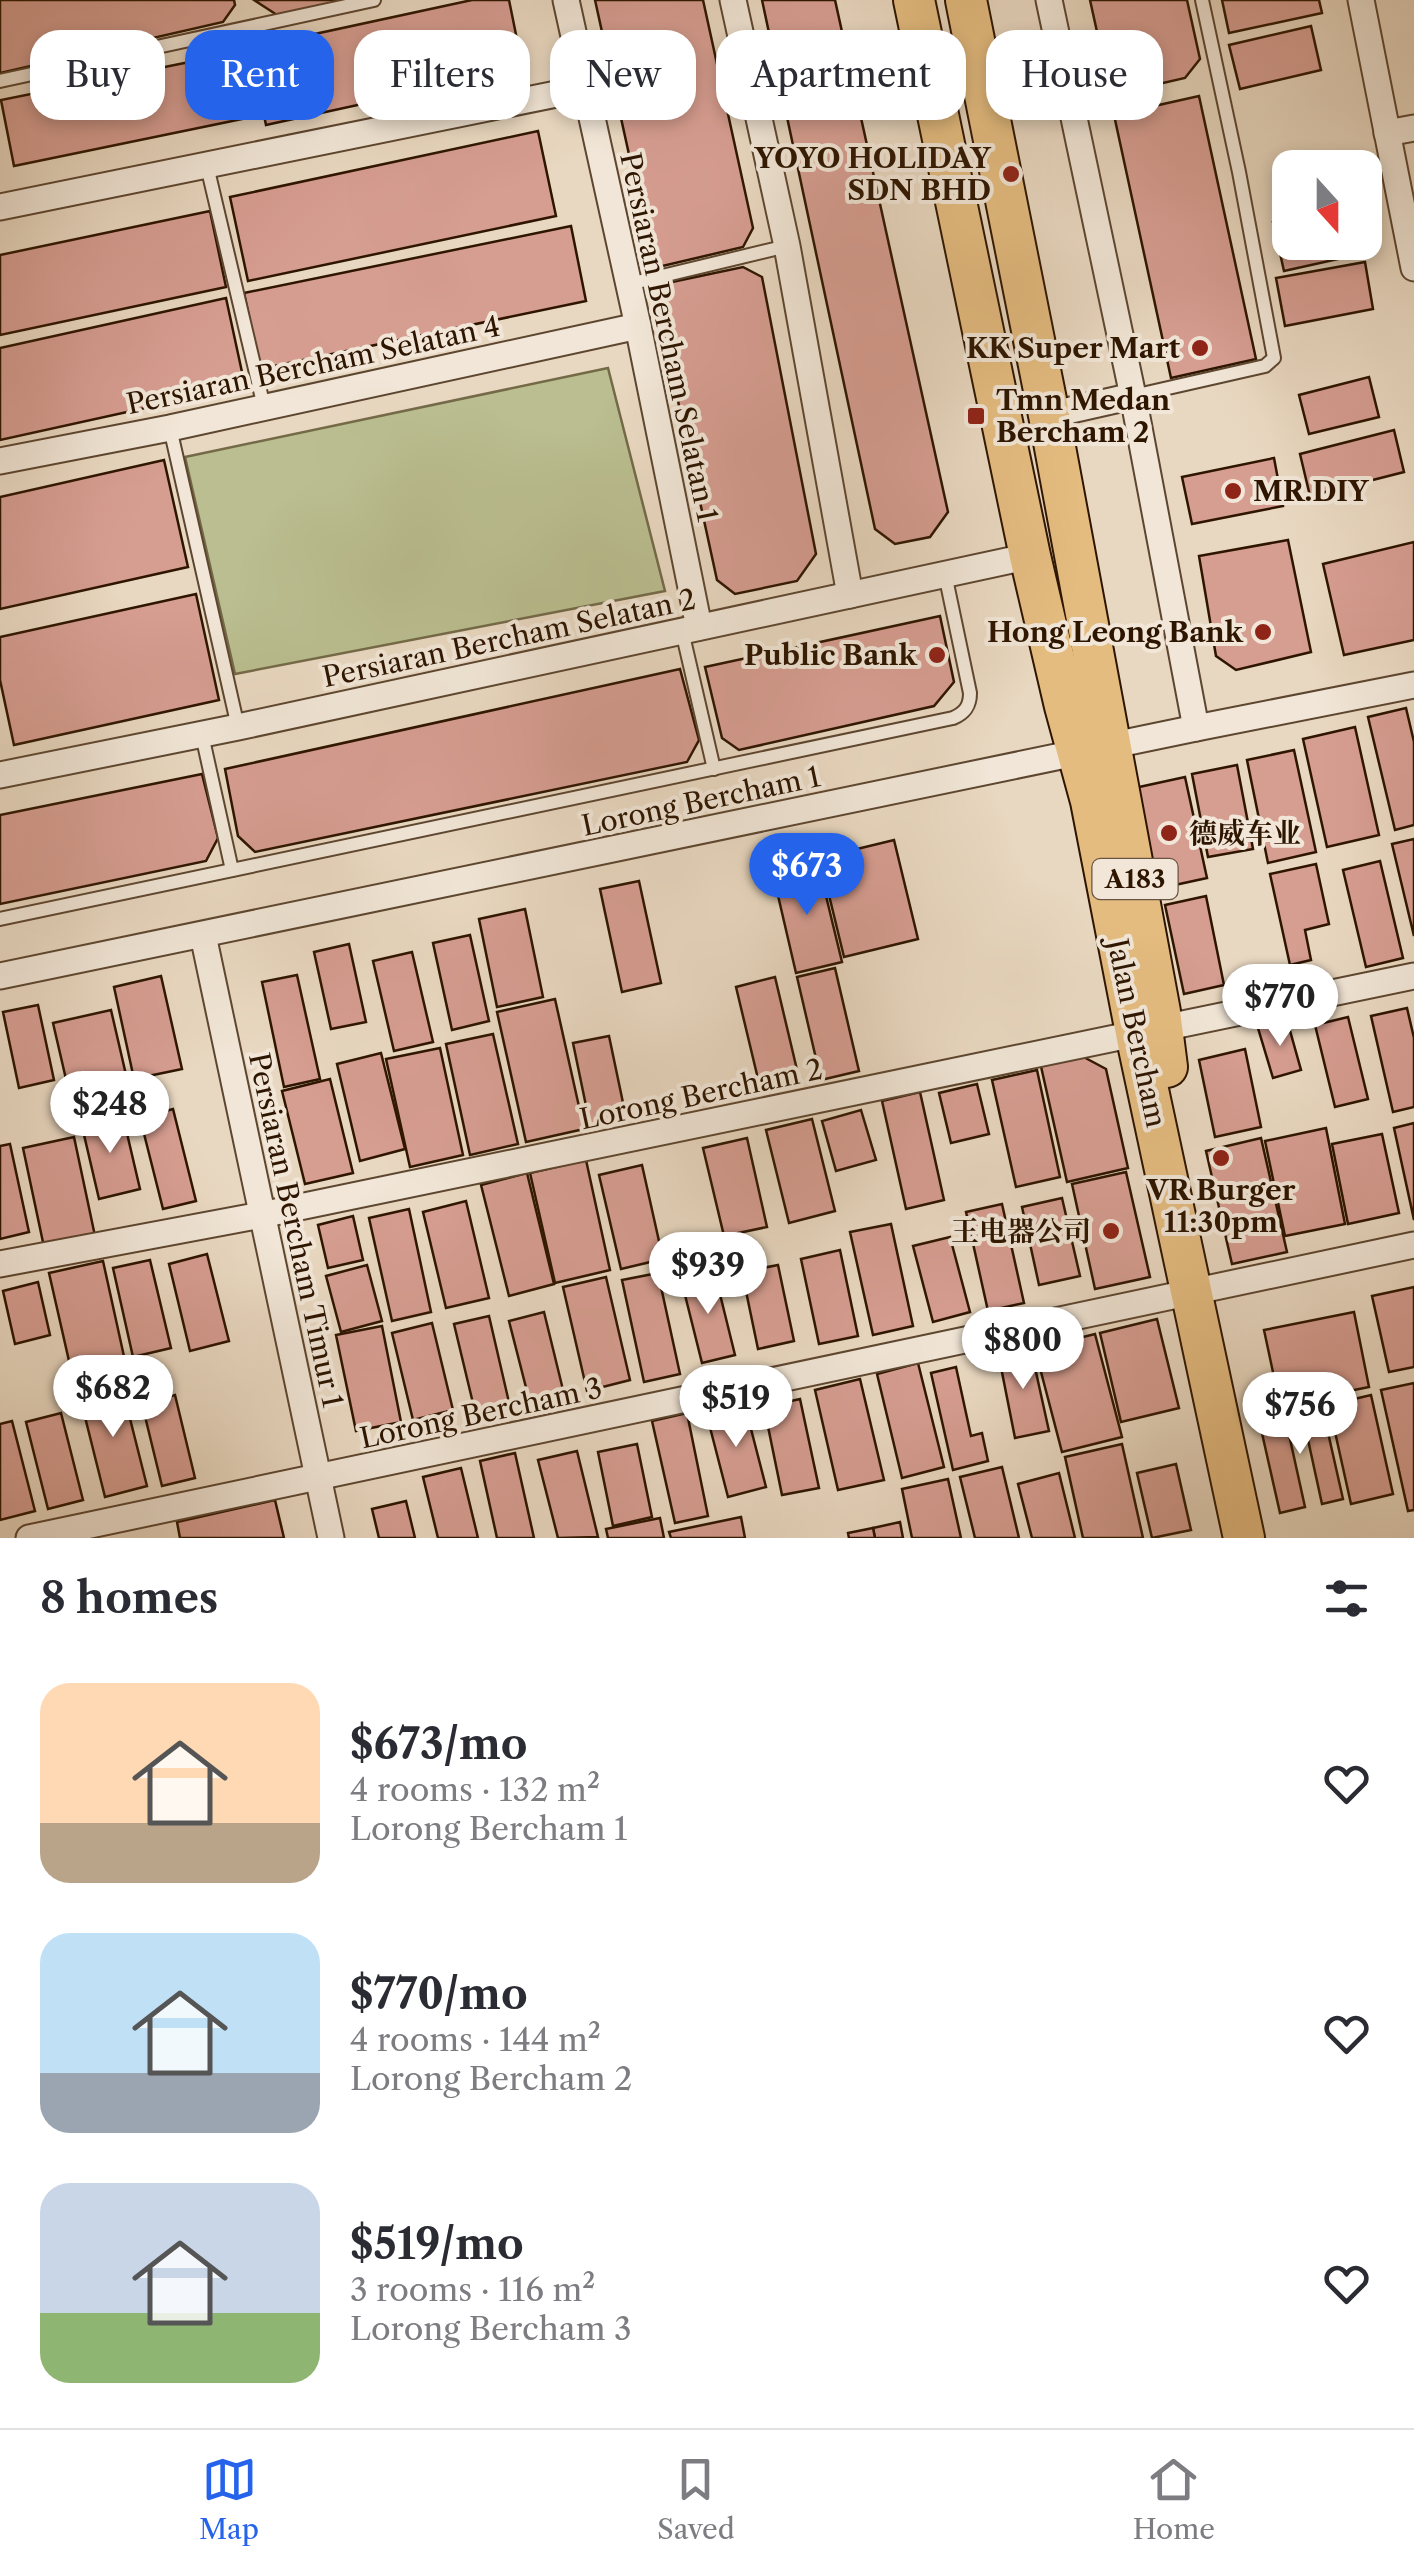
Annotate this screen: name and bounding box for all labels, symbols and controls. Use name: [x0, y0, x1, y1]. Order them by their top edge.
chip: Buy: [30, 30, 165, 120]
chip: Rent: [185, 30, 334, 120]
chip: Filters: [354, 30, 530, 120]
chip: New: [550, 30, 696, 120]
chip: Apartment: [716, 30, 966, 120]
chip: House: [986, 30, 1163, 120]
place label: YOYO HOLIDAY SDN BHD: [753, 141, 992, 207]
street label: Persiaran Bercham Selatan 1: [613, 149, 725, 525]
north arrow: [1272, 150, 1382, 260]
map controls: [1272, 150, 1382, 260]
marker: YOYO HOLIDAY SDN BHD: [1000, 163, 1022, 185]
street label: Persiaran Bercham Selatan 4: [123, 309, 503, 421]
place label: KK Super Mart: [966, 331, 1181, 365]
marker: KK Super Mart: [1189, 337, 1211, 359]
place label: Tmn Medan Bercham 2: [996, 383, 1170, 449]
marker: Tmn Medan Bercham 2: [965, 405, 987, 427]
place label: MR.DIY: [1253, 474, 1370, 508]
marker: MR.DIY: [1222, 480, 1244, 502]
street label: Persiaran Bercham Selatan 2: [319, 582, 699, 694]
place label: Hong Leong Bank: [987, 615, 1244, 649]
marker: Hong Leong Bank: [1252, 621, 1274, 643]
place label: Public Bank: [744, 638, 918, 672]
marker: Public Bank: [926, 644, 948, 666]
street label: Lorong Bercham 1: [579, 759, 824, 843]
place label: 德威车业: [1189, 816, 1301, 850]
marker: 德威车业: [1158, 822, 1180, 844]
pin: $673: [748, 833, 866, 918]
text: $673: [771, 846, 843, 885]
road number: A183: [1092, 859, 1178, 899]
street label: Jalan Bercham: [1100, 932, 1174, 1130]
pin: $770: [1221, 964, 1339, 1049]
text: $770: [1244, 977, 1316, 1016]
street label: Persiaran Bercham Timur 1: [242, 1050, 350, 1411]
street label: Lorong Bercham 2: [577, 1052, 825, 1136]
pin: $248: [51, 1071, 169, 1156]
text: $248: [72, 1084, 148, 1123]
marker: VR Burger 11:30pm: [1210, 1147, 1232, 1169]
place label: VR Burger 11:30pm: [1146, 1173, 1296, 1239]
place label: 王电器公司: [951, 1214, 1091, 1248]
marker: 王电器公司: [1100, 1220, 1122, 1242]
pin: $939: [649, 1232, 767, 1317]
text: $939: [671, 1245, 745, 1284]
pin: $800: [964, 1307, 1082, 1392]
text: $800: [984, 1320, 1062, 1359]
pin: $682: [54, 1355, 172, 1440]
pin: $519: [677, 1365, 795, 1450]
text: $682: [75, 1368, 151, 1407]
street label: Lorong Bercham 3: [357, 1371, 605, 1455]
pin: $756: [1241, 1372, 1359, 1457]
text: $519: [701, 1378, 771, 1417]
text: $756: [1264, 1385, 1336, 1424]
icon: filters: [1319, 1571, 1374, 1626]
text: 8 homes: [40, 1572, 218, 1624]
text: $673/mo: [350, 1718, 528, 1770]
icon: home: [120, 1723, 240, 1843]
icon: heart: [1319, 1756, 1374, 1811]
text: 4 rooms · 132 m²: [350, 1770, 600, 1809]
text: Lorong Bercham 1: [350, 1809, 628, 1848]
text: $770/mo: [350, 1968, 528, 2020]
icon: home: [120, 1973, 240, 2093]
icon: heart: [1319, 2006, 1374, 2061]
text: 4 rooms · 144 m²: [350, 2020, 601, 2059]
text: Lorong Bercham 2: [350, 2059, 632, 2098]
text: $519/mo: [350, 2218, 524, 2270]
icon: home: [120, 2223, 240, 2343]
icon: heart: [1319, 2256, 1374, 2311]
text: 3 rooms · 116 m²: [350, 2270, 595, 2309]
text: Lorong Bercham 3: [350, 2309, 632, 2348]
tab: Map: [199, 2452, 259, 2546]
tab: Saved: [657, 2452, 735, 2546]
tab: Home: [1133, 2452, 1215, 2546]

